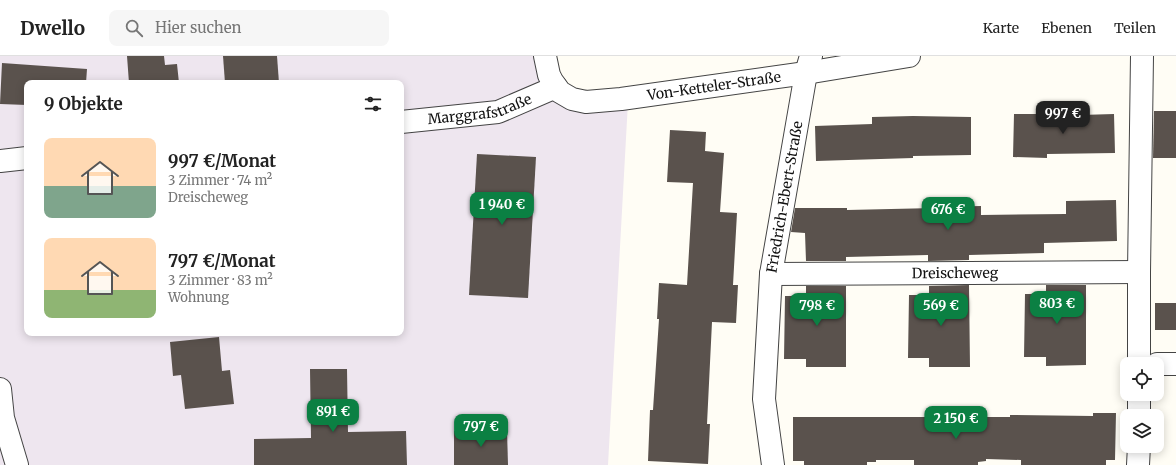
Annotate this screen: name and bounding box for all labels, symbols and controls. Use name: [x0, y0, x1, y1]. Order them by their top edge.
search box: [109, 10, 389, 46]
text: Dwello: [20, 16, 85, 40]
icon: search: [123, 17, 145, 39]
text: Hier suchen: [155, 18, 242, 37]
text: Karte: [983, 19, 1019, 37]
text: Ebenen: [1041, 19, 1092, 37]
text: Teilen: [1114, 19, 1156, 37]
street label: Von-Ketteler-Straße: [645, 68, 782, 104]
street label: Marggrafstraße: [427, 90, 534, 128]
text: 9 Objekte: [44, 93, 123, 115]
icon: filters: [362, 93, 384, 115]
pin: 997 €: [1035, 101, 1091, 135]
text: 997 €: [1045, 105, 1081, 122]
street label: Friedrich-Ebert-Straße: [762, 120, 806, 274]
text: 997 €/Monat: [168, 150, 276, 172]
icon: home: [76, 154, 124, 202]
text: 3 Zimmer · 74 m²: [168, 172, 272, 189]
text: Dreischeweg: [168, 189, 248, 206]
pin: 1 940 €: [465, 192, 539, 226]
text: 1 940 €: [479, 196, 525, 213]
pin: 676 €: [920, 197, 976, 231]
text: 676 €: [931, 201, 965, 218]
text: 797 €/Monat: [168, 250, 276, 272]
icon: home: [76, 254, 124, 302]
street label: Dreischeweg: [912, 264, 999, 282]
text: 3 Zimmer · 83 m²: [168, 272, 273, 289]
text: Wohnung: [168, 289, 229, 306]
pin: 803 €: [1029, 291, 1085, 325]
pin: 798 €: [789, 293, 845, 327]
pin: 569 €: [913, 293, 969, 327]
text: 803 €: [1039, 295, 1075, 312]
text: 798 €: [799, 297, 835, 314]
text: 569 €: [923, 297, 959, 314]
map controls: [1120, 357, 1164, 453]
button: locate: [1120, 357, 1164, 401]
pin: 891 €: [305, 399, 361, 433]
text: 891 €: [316, 403, 350, 420]
pin: 2 150 €: [919, 406, 993, 440]
button: layers: [1120, 409, 1164, 453]
text: 2 150 €: [933, 410, 979, 427]
pin: 797 €: [453, 414, 509, 448]
text: 797 €: [463, 418, 499, 435]

